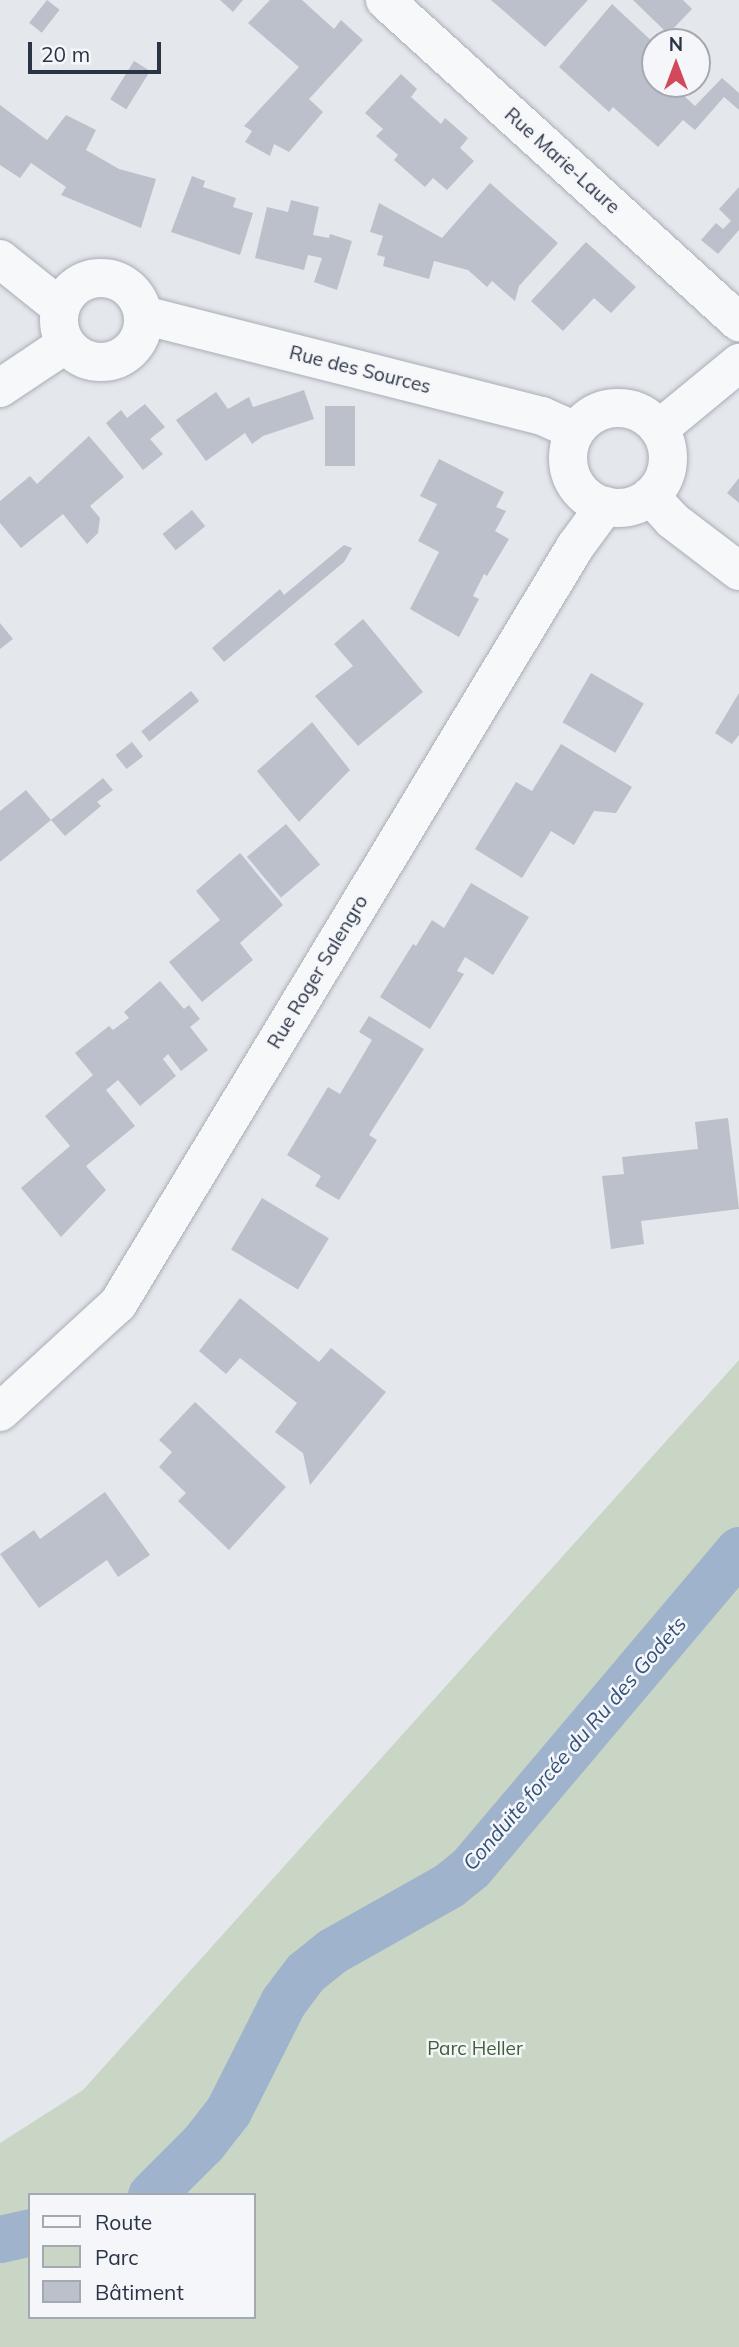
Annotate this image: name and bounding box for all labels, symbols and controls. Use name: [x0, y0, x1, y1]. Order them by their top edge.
scale bar: [32, 28, 164, 72]
north arrow: [641, 28, 711, 98]
text: N: [669, 32, 683, 56]
text: 20 m: [41, 41, 90, 67]
street label: Rue Marie-Laure: [500, 103, 624, 219]
street label: Rue des Sources: [287, 341, 433, 399]
street label: Rue Roger Salengro: [263, 891, 373, 1053]
water label: Conduite forcée du Ru des Godets: [457, 1611, 691, 1875]
park label: Parc Heller: [427, 2038, 523, 2060]
legend: [28, 2193, 256, 2319]
text: Route: [95, 2209, 152, 2235]
text: Parc: [95, 2244, 139, 2270]
text: Bâtiment: [95, 2279, 184, 2305]

